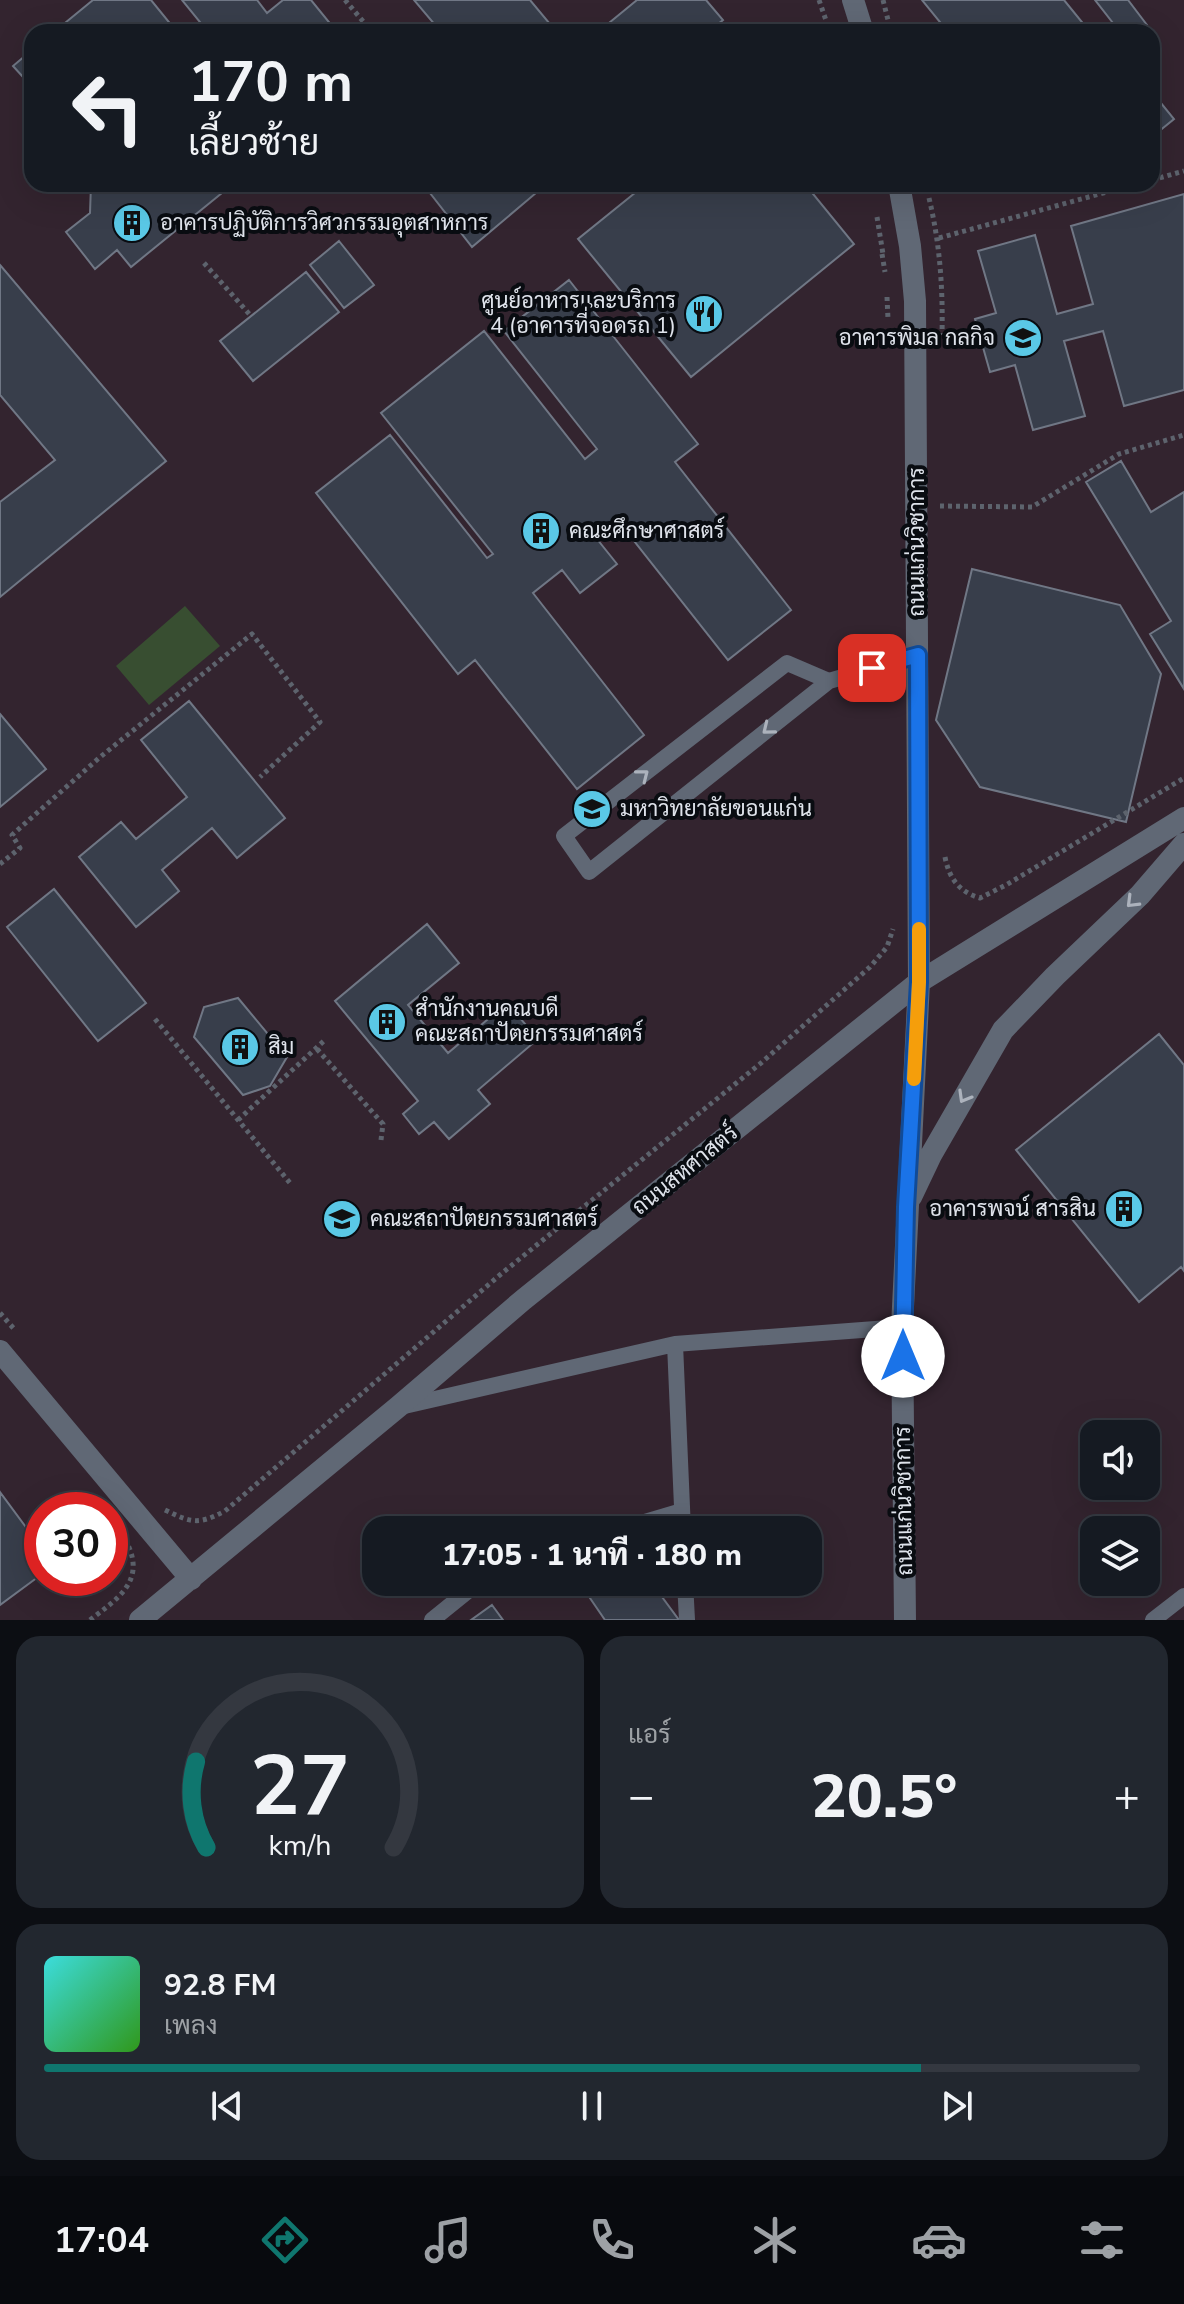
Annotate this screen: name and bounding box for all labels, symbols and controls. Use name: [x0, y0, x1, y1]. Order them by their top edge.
text: 170 m: [188, 44, 353, 121]
icon: left: [56, 56, 160, 160]
text: เลี้ยวซ้าย: [188, 119, 319, 168]
building icon: อาคารปฏิบัติการวิศวกรรมอุตสาหการ: [111, 202, 153, 244]
place label: อาคารปฏิบัติการวิศวกรรมอุตสาหการ: [160, 208, 489, 238]
place label: ศูนย์อาหารและบริการ 4 (อาคารที่จอดรถ 1): [481, 286, 676, 341]
restaurant icon: ศูนย์อาหารและบริการ 4 (อาคารที่จอดรถ 1): [683, 293, 725, 335]
school or university icon: อาคารพิมล กลกิจ: [1002, 317, 1044, 359]
place label: อาคารพิมล กลกิจ: [839, 323, 995, 353]
street label: ถนนแก่นวิชาการ: [902, 467, 932, 617]
building icon: คณะศึกษาศาสตร์: [520, 510, 562, 552]
place label: คณะศึกษาศาสตร์: [569, 516, 724, 546]
pin: [838, 634, 906, 702]
icon: arrive: [850, 646, 894, 690]
one-way arrow: [763, 719, 777, 734]
one-way arrow: [634, 770, 649, 784]
school or university icon: มหาวิทยาลัยขอนแก่น: [571, 788, 613, 830]
place label: มหาวิทยาลัยขอนแก่น: [620, 794, 812, 824]
one-way arrow: [1127, 893, 1142, 907]
place label: สำนักงานคณบดี คณะสถาปัตยกรรมศาสตร์: [415, 994, 643, 1049]
building icon: สำนักงานคณบดี คณะสถาปัตยกรรมศาสตร์: [366, 1001, 408, 1043]
building icon: สิม: [219, 1026, 261, 1068]
place label: สิม: [268, 1032, 294, 1062]
one-way arrow: [958, 1088, 974, 1103]
street label: ถนนสหศาสตร์: [626, 1118, 744, 1222]
building icon: อาคารพจน์ สารสิน: [1103, 1188, 1145, 1230]
place label: อาคารพจน์ สารสิน: [929, 1194, 1096, 1224]
school or university icon: คณะสถาปัตยกรรมศาสตร์: [321, 1198, 363, 1240]
place label: คณะสถาปัตยกรรมศาสตร์: [370, 1204, 598, 1234]
position arrow: [861, 1314, 945, 1398]
map controls: [1080, 1420, 1160, 1596]
button: sound: [1080, 1420, 1160, 1500]
street label: ถนนแก่นวิชาการ: [888, 1426, 920, 1576]
speed limit sign: 30: [24, 1492, 128, 1596]
button: layers: [1080, 1516, 1160, 1596]
text: 17:05 · 1 นาที · 180 m: [442, 1535, 742, 1576]
text: แอร์: [628, 1717, 671, 1752]
text: 27: [250, 1730, 350, 1843]
text: 20.5°: [811, 1756, 957, 1838]
text: −: [628, 1767, 654, 1827]
text: +: [1114, 1767, 1140, 1827]
text: km/h: [269, 1826, 331, 1865]
text: 92.8 FM: [164, 1965, 276, 2006]
text: เพลง: [164, 2008, 218, 2043]
icon: previous: [205, 2084, 249, 2128]
icon: pause: [570, 2084, 614, 2128]
icon: next: [935, 2084, 979, 2128]
icon: directions: [257, 2212, 313, 2268]
icon: music: [420, 2212, 476, 2268]
icon: phone: [584, 2212, 640, 2268]
icon: climate: [747, 2212, 803, 2268]
icon: car: [911, 2212, 967, 2268]
icon: filters: [1074, 2212, 1130, 2268]
text: 17:04: [54, 2216, 149, 2265]

